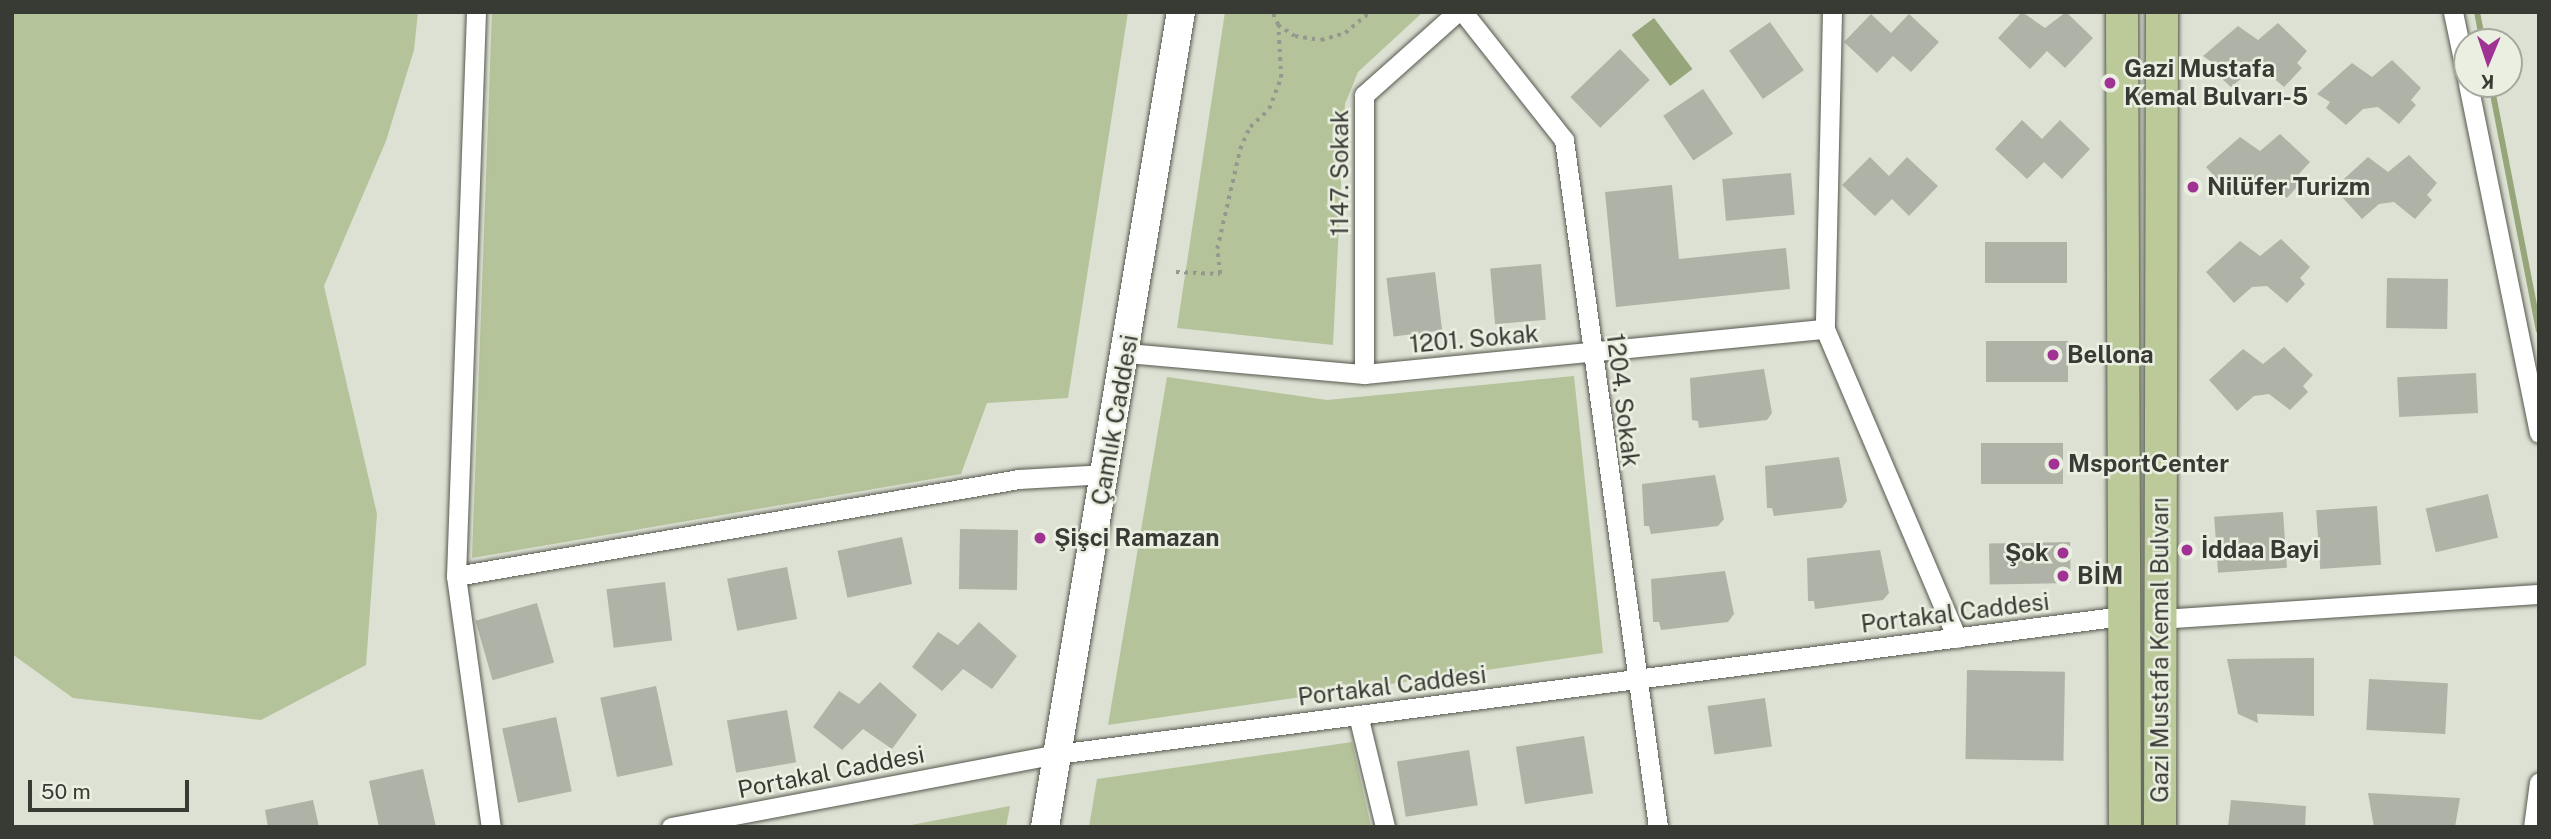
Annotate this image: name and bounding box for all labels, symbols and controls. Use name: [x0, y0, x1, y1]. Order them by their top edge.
north arrow: [2453, 28, 2523, 98]
place label: Gazi Mustafa Kemal Bulvarı-5: [2124, 55, 2308, 111]
text: K: [2480, 71, 2495, 93]
marker: Gazi Mustafa Kemal Bulvarı-5: [2102, 75, 2118, 91]
street label: 1147. Sokak: [1326, 110, 1354, 236]
place label: Nilüfer Turizm: [2207, 173, 2370, 201]
marker: Nilüfer Turizm: [2185, 179, 2201, 195]
street label: 1201. Sokak: [1408, 319, 1540, 359]
street label: 1204. Sokak: [1601, 331, 1645, 469]
street label: Çamlık Caddesi: [1086, 332, 1144, 508]
place label: Bellona: [2067, 341, 2154, 369]
marker: Bellona: [2045, 347, 2061, 363]
place label: MsportCenter: [2068, 450, 2229, 478]
marker: MsportCenter: [2046, 456, 2062, 472]
street label: Gazi Mustafa Kemal Bulvarı: [2146, 497, 2174, 803]
place label: Şişci Ramazan: [1054, 524, 1220, 552]
marker: Şişci Ramazan: [1032, 530, 1048, 546]
place label: İddaa Bayi: [2201, 536, 2319, 564]
place label: Şok: [2005, 539, 2049, 567]
marker: İddaa Bayi: [2179, 542, 2195, 558]
marker: Şok: [2055, 545, 2071, 561]
place label: BİM: [2077, 562, 2123, 590]
marker: BİM: [2055, 568, 2071, 584]
street label: Portakal Caddesi: [1859, 587, 2051, 639]
street label: Portakal Caddesi: [1296, 660, 1488, 712]
street label: Portakal Caddesi: [735, 740, 927, 804]
scale bar: [32, 766, 192, 810]
text: 50 m: [41, 779, 91, 804]

